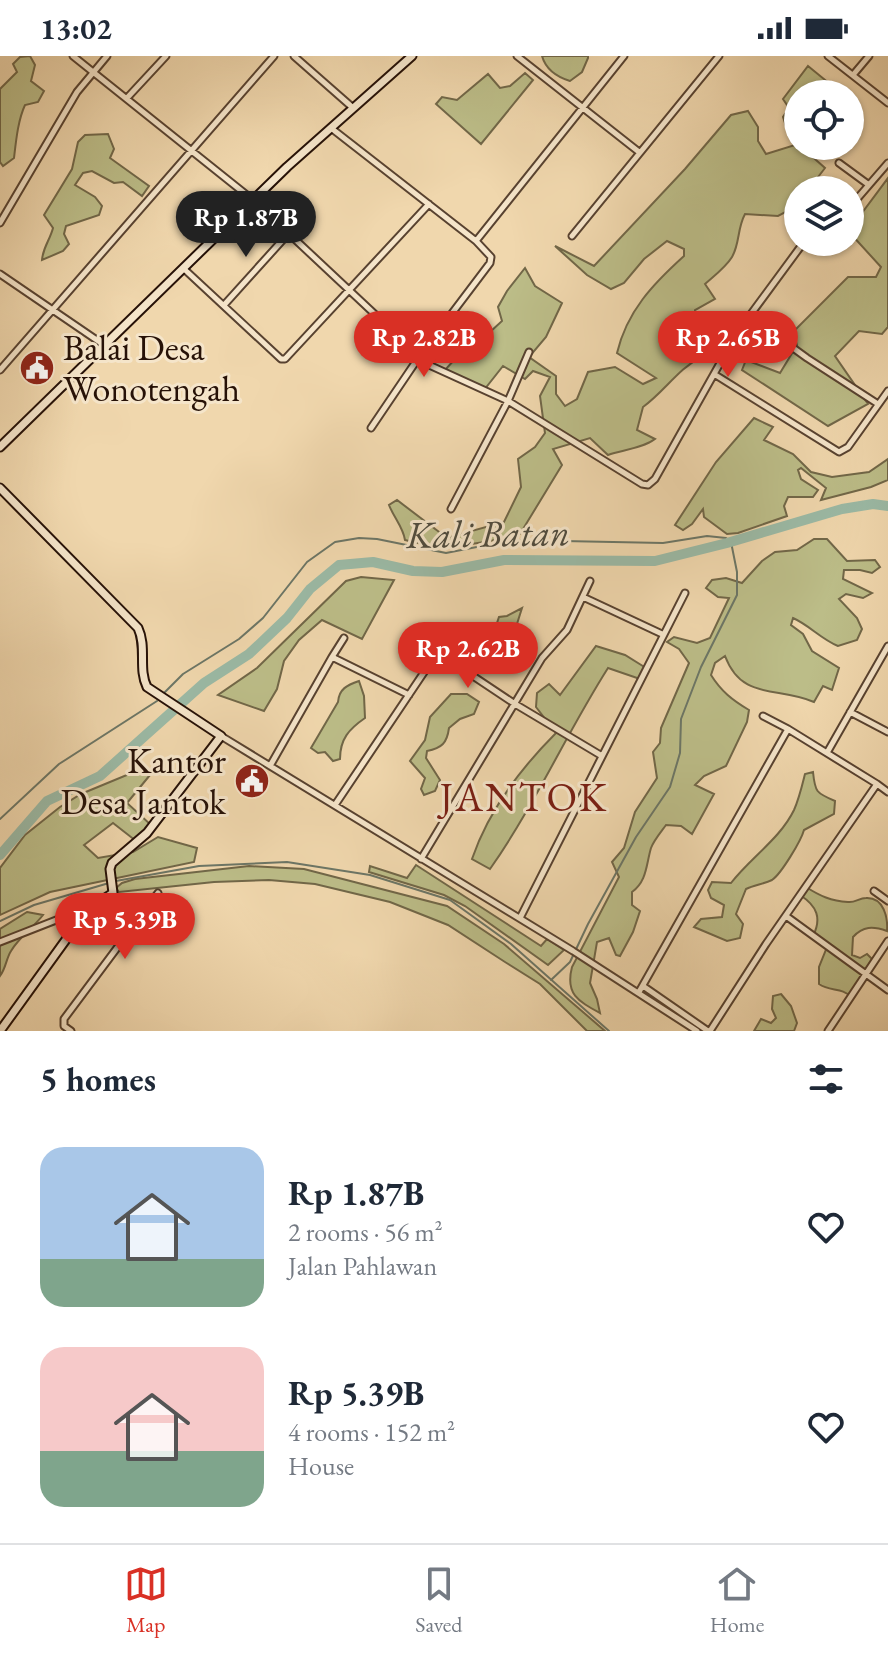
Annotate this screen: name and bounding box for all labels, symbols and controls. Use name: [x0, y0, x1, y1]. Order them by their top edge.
text: 13:02: [40, 9, 112, 48]
map controls: [784, 80, 864, 256]
button: locate: [784, 80, 864, 160]
button: layers: [784, 176, 864, 256]
pin: Rp 1.87B: [163, 191, 329, 259]
text: Rp 1.87B: [194, 200, 298, 234]
pin: Rp 2.82B: [341, 311, 507, 379]
pin: Rp 2.65B: [645, 311, 811, 379]
text: Rp 2.82B: [372, 320, 476, 354]
text: Rp 2.65B: [676, 320, 780, 354]
place label: Balai Desa Wonotengah: [63, 324, 240, 412]
public building icon: Balai Desa Wonotengah: [18, 349, 56, 387]
water label: Kali Batan: [405, 507, 570, 559]
pin: Rp 2.62B: [385, 622, 551, 690]
text: Rp 2.62B: [416, 631, 520, 665]
place label: Kantor Desa Jantok: [61, 737, 227, 825]
public building icon: Kantor Desa Jantok: [233, 762, 271, 800]
district label: JANTOK: [437, 771, 608, 823]
pin: Rp 5.39B: [42, 893, 208, 961]
text: Rp 5.39B: [73, 902, 177, 936]
text: 5 homes: [40, 1057, 156, 1101]
icon: filters: [804, 1057, 848, 1101]
text: Rp 1.87B: [288, 1171, 424, 1215]
icon: home: [104, 1179, 200, 1275]
icon: heart: [804, 1205, 848, 1249]
text: 2 rooms · 56 m²: [288, 1215, 443, 1249]
text: Jalan Pahlawan: [288, 1249, 437, 1283]
text: Rp 5.39B: [288, 1371, 424, 1415]
icon: home: [104, 1379, 200, 1475]
icon: heart: [804, 1405, 848, 1449]
text: 4 rooms · 152 m²: [288, 1415, 455, 1449]
text: House: [288, 1449, 354, 1483]
tab: Map: [124, 1562, 168, 1639]
tab: Saved: [415, 1562, 462, 1639]
tab: Home: [710, 1562, 764, 1639]

